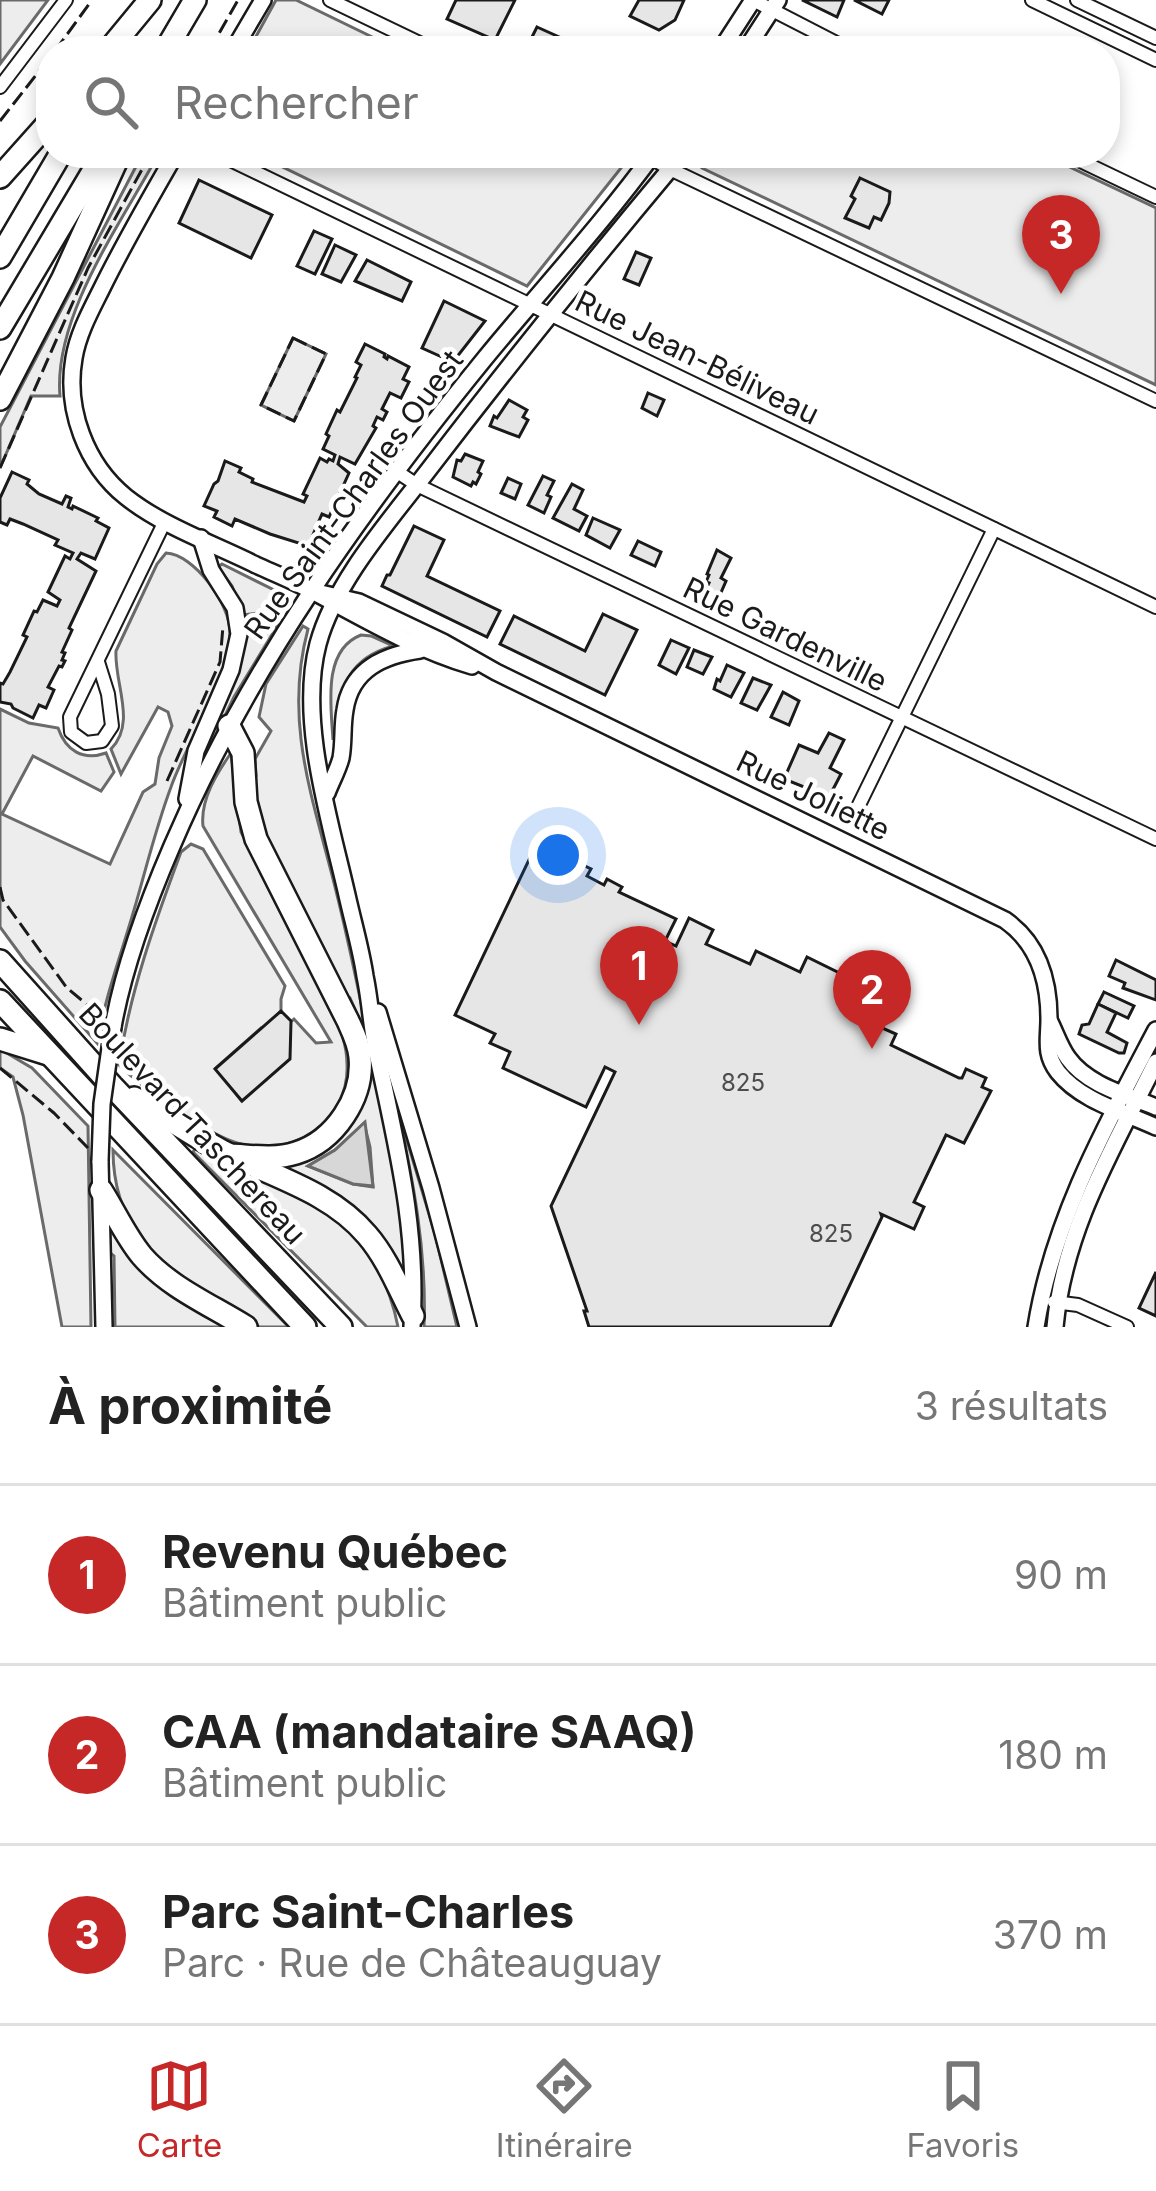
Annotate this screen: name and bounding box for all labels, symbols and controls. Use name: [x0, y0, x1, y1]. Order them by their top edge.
search box: [36, 36, 1120, 168]
icon: search: [78, 69, 144, 135]
text: Rechercher: [174, 75, 419, 130]
pin: 3: [1022, 195, 1100, 294]
street label: Rue Jean-Béliveau: [570, 282, 825, 432]
street label: Rue Saint-Charles Ouest: [236, 343, 470, 646]
street label: Rue Gardenville: [678, 569, 893, 699]
street label: Rue Joliette: [731, 742, 896, 848]
your location: [528, 825, 588, 885]
pin: 1: [600, 926, 678, 1025]
pin: 2: [833, 950, 911, 1049]
street label: Boulevard Taschereau: [72, 995, 314, 1251]
house number: 825: [721, 1068, 765, 1097]
house number: 825: [809, 1219, 853, 1248]
text: À proximité: [48, 1375, 332, 1436]
text: 3 résultats: [915, 1382, 1108, 1429]
text: Revenu Québec: [162, 1524, 508, 1579]
text: 1: [79, 1551, 95, 1598]
text: 90 m: [1014, 1551, 1108, 1598]
text: Bâtiment public: [162, 1579, 447, 1626]
text: CAA (mandataire SAAQ): [162, 1704, 696, 1759]
text: 2: [75, 1731, 99, 1778]
text: 180 m: [998, 1731, 1108, 1778]
text: Bâtiment public: [162, 1759, 447, 1806]
text: Parc Saint-Charles: [162, 1884, 574, 1939]
text: 3: [74, 1911, 100, 1958]
text: 370 m: [993, 1911, 1108, 1958]
text: Parc · Rue de Châteauguay: [162, 1939, 662, 1986]
tab: Carte: [137, 2053, 222, 2165]
tab: Itinéraire: [496, 2053, 633, 2165]
tab: Favoris: [906, 2053, 1019, 2165]

